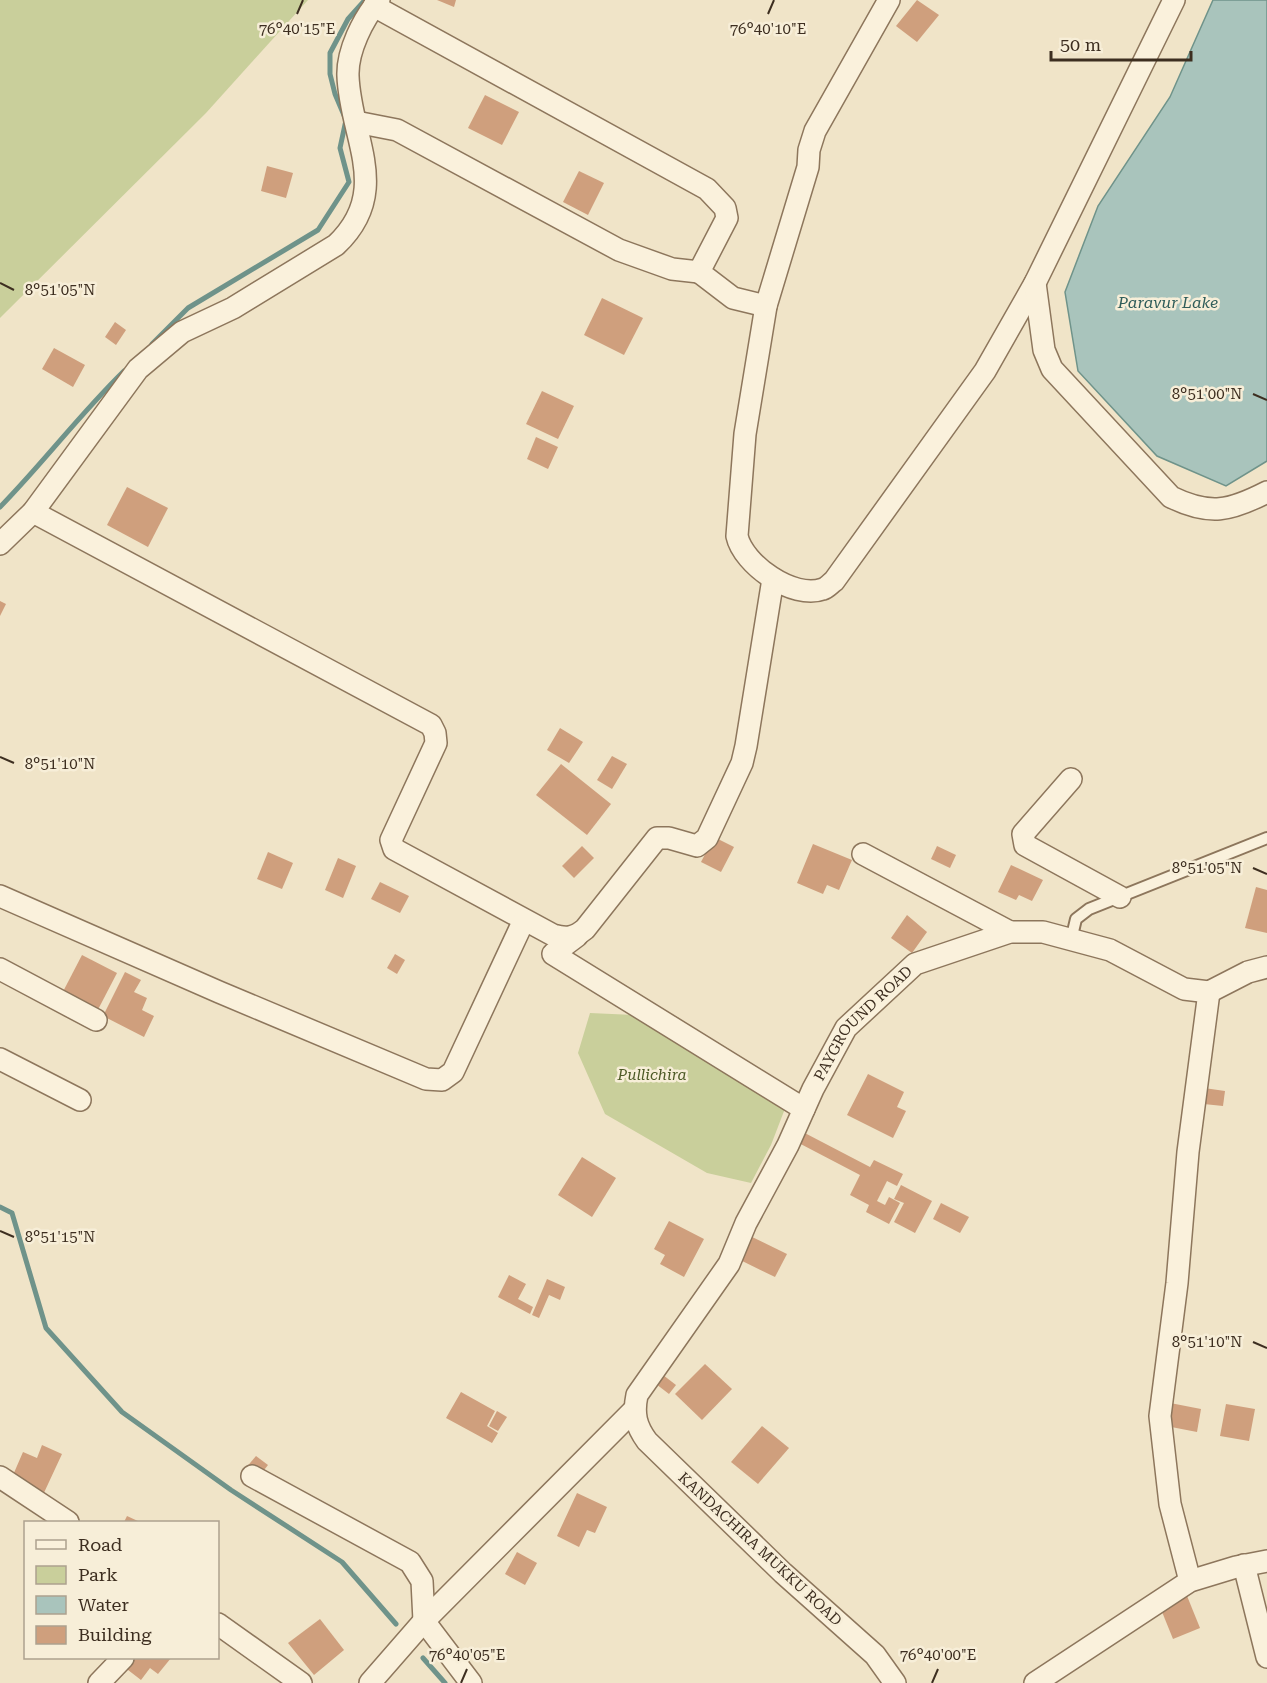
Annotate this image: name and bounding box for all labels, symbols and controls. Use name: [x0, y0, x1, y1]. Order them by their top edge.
text: 76°40'15"E: [259, 20, 335, 38]
text: 76°40'10"E: [730, 20, 806, 38]
scale bar: [1051, 24, 1190, 62]
text: 50 m: [1060, 34, 1101, 55]
text: 8°51'05"N: [25, 281, 95, 299]
water label: Paravur Lake: [1117, 293, 1218, 312]
text: 8°51'00"N: [1172, 385, 1242, 403]
text: 8°51'10"N: [25, 755, 95, 773]
text: 8°51'05"N: [1172, 859, 1242, 877]
street label: PAYGROUND ROAD: [810, 962, 916, 1084]
park label: Pullichira: [617, 1066, 686, 1084]
text: 8°51'15"N: [25, 1228, 95, 1246]
text: 8°51'10"N: [1172, 1333, 1242, 1351]
street label: KANDACHIRA MUKKU ROAD: [675, 1468, 845, 1630]
legend: [24, 1521, 219, 1659]
text: Road: [78, 1534, 123, 1555]
text: Park: [78, 1564, 118, 1585]
text: Water: [78, 1594, 129, 1615]
text: Building: [78, 1624, 152, 1645]
text: 76°40'05"E: [429, 1646, 505, 1664]
text: 76°40'00"E: [900, 1646, 976, 1664]

